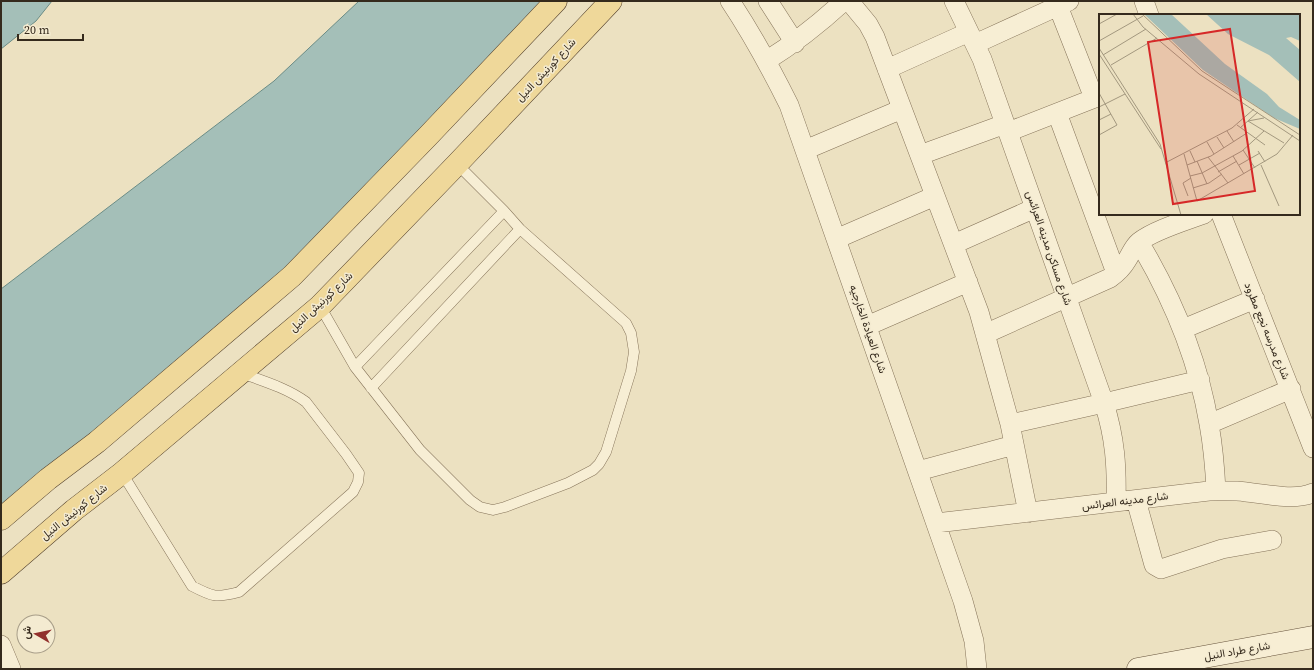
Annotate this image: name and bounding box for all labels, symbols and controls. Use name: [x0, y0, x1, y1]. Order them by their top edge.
inset map: [1099, 14, 1300, 215]
scale bar: [18, 16, 83, 42]
text: 20 m: [24, 22, 50, 38]
street label: شارع كورنيش النيل: [513, 35, 580, 105]
street label: شارع مساكن مدينه العرائس: [1022, 189, 1076, 308]
street label: شارع كورنيش النيل: [286, 268, 356, 335]
street label: شارع مدرسه نجع مطرود: [1241, 280, 1293, 382]
street label: شارع العيادة الخارجيه: [846, 283, 890, 376]
street label: شارع كورنيش النيل: [37, 480, 111, 544]
street label: شارع مدينه العرائس: [1081, 488, 1169, 514]
north arrow: [16, 614, 56, 654]
text: ش: [18, 625, 35, 640]
street label: شارع طراد النيل: [1203, 638, 1272, 664]

